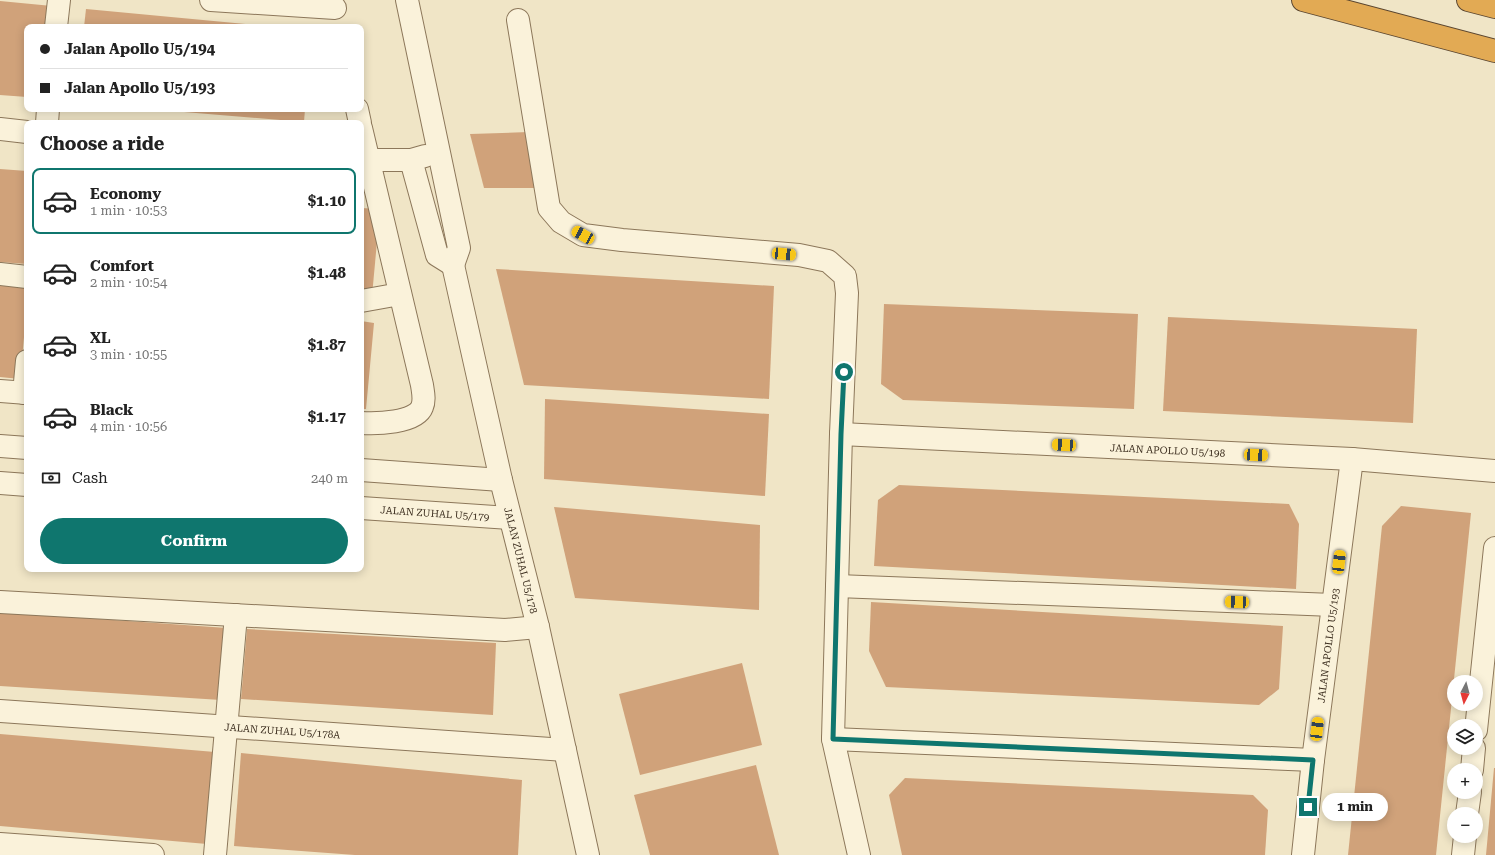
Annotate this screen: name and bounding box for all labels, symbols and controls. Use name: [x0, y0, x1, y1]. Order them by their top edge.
text: Jalan Apollo U5/194: [64, 40, 215, 58]
text: Jalan Apollo U5/193: [64, 79, 215, 97]
text: Choose a ride: [40, 133, 164, 154]
icon: car: [42, 183, 78, 219]
text: Economy: [90, 185, 161, 203]
text: $1.10: [308, 192, 346, 210]
text: 1 min · 10:53: [90, 203, 167, 218]
car: [570, 224, 596, 246]
car: [772, 247, 796, 261]
icon: car: [42, 255, 78, 291]
text: Comfort: [90, 257, 154, 275]
text: $1.48: [308, 264, 346, 282]
text: 2 min · 10:54: [90, 275, 167, 290]
icon: car: [42, 327, 78, 363]
text: XL: [90, 329, 111, 347]
text: $1.87: [308, 336, 346, 354]
text: 3 min · 10:55: [90, 347, 167, 362]
route start: [835, 363, 853, 381]
icon: car: [42, 399, 78, 435]
text: Black: [90, 401, 133, 419]
text: $1.17: [308, 408, 346, 426]
text: 4 min · 10:56: [90, 419, 167, 434]
car: [1052, 438, 1076, 452]
street label: JALAN APOLLO U5/198: [1110, 442, 1226, 458]
car: [1244, 448, 1268, 462]
icon: cash: [40, 467, 62, 489]
text: Cash: [72, 469, 108, 487]
text: 240 m: [311, 471, 348, 486]
street label: JALAN ZUHAL U5/179: [380, 504, 490, 522]
street label: JALAN ZUHAL U5/178: [503, 506, 540, 615]
button: Confirm: [40, 518, 348, 564]
car: [1332, 549, 1346, 575]
street label: JALAN APOLLO U5/193: [1315, 587, 1341, 703]
car: [1225, 596, 1249, 608]
north arrow: [1447, 675, 1483, 711]
map controls: [1447, 675, 1483, 843]
car: [1310, 716, 1324, 742]
button: layers: [1447, 719, 1483, 755]
street label: JALAN ZUHAL U5/178A: [224, 721, 341, 740]
button: +: [1447, 763, 1483, 799]
callout: 1 min: [1322, 793, 1388, 821]
route end: [1299, 798, 1317, 816]
text: 1 min: [1337, 799, 1373, 814]
button: −: [1447, 807, 1483, 843]

